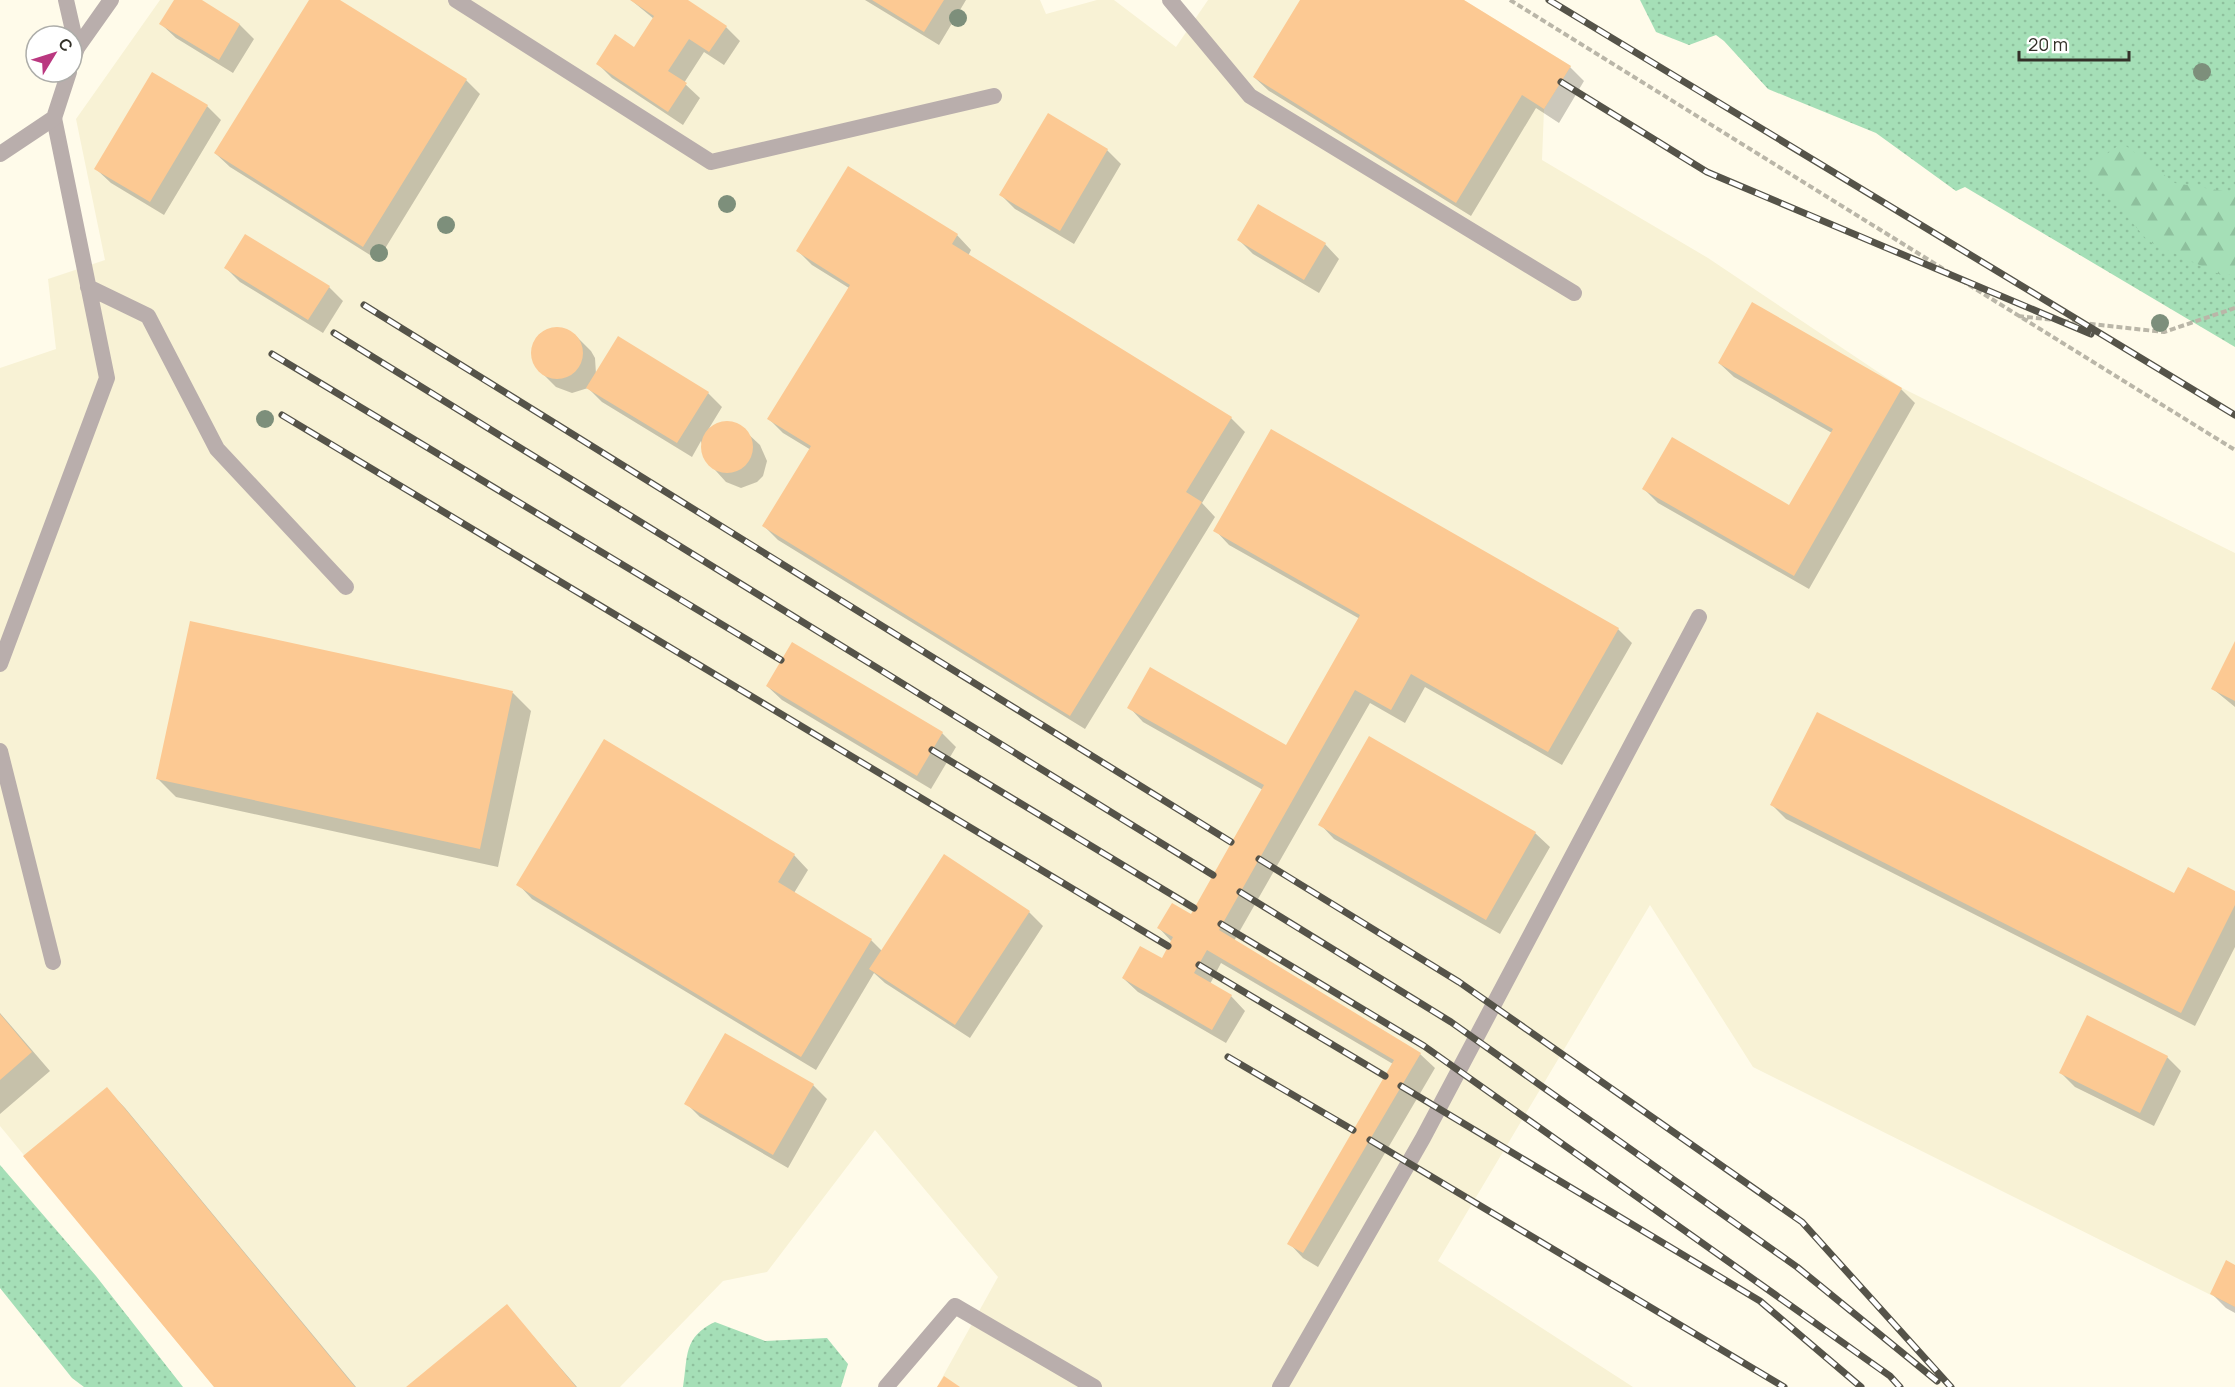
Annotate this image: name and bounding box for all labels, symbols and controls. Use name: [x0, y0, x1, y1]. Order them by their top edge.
north arrow: [24, 24, 84, 84]
scale bar: [2019, 24, 2128, 62]
text: 20 m: [2028, 32, 2068, 56]
text: С: [54, 33, 78, 56]

